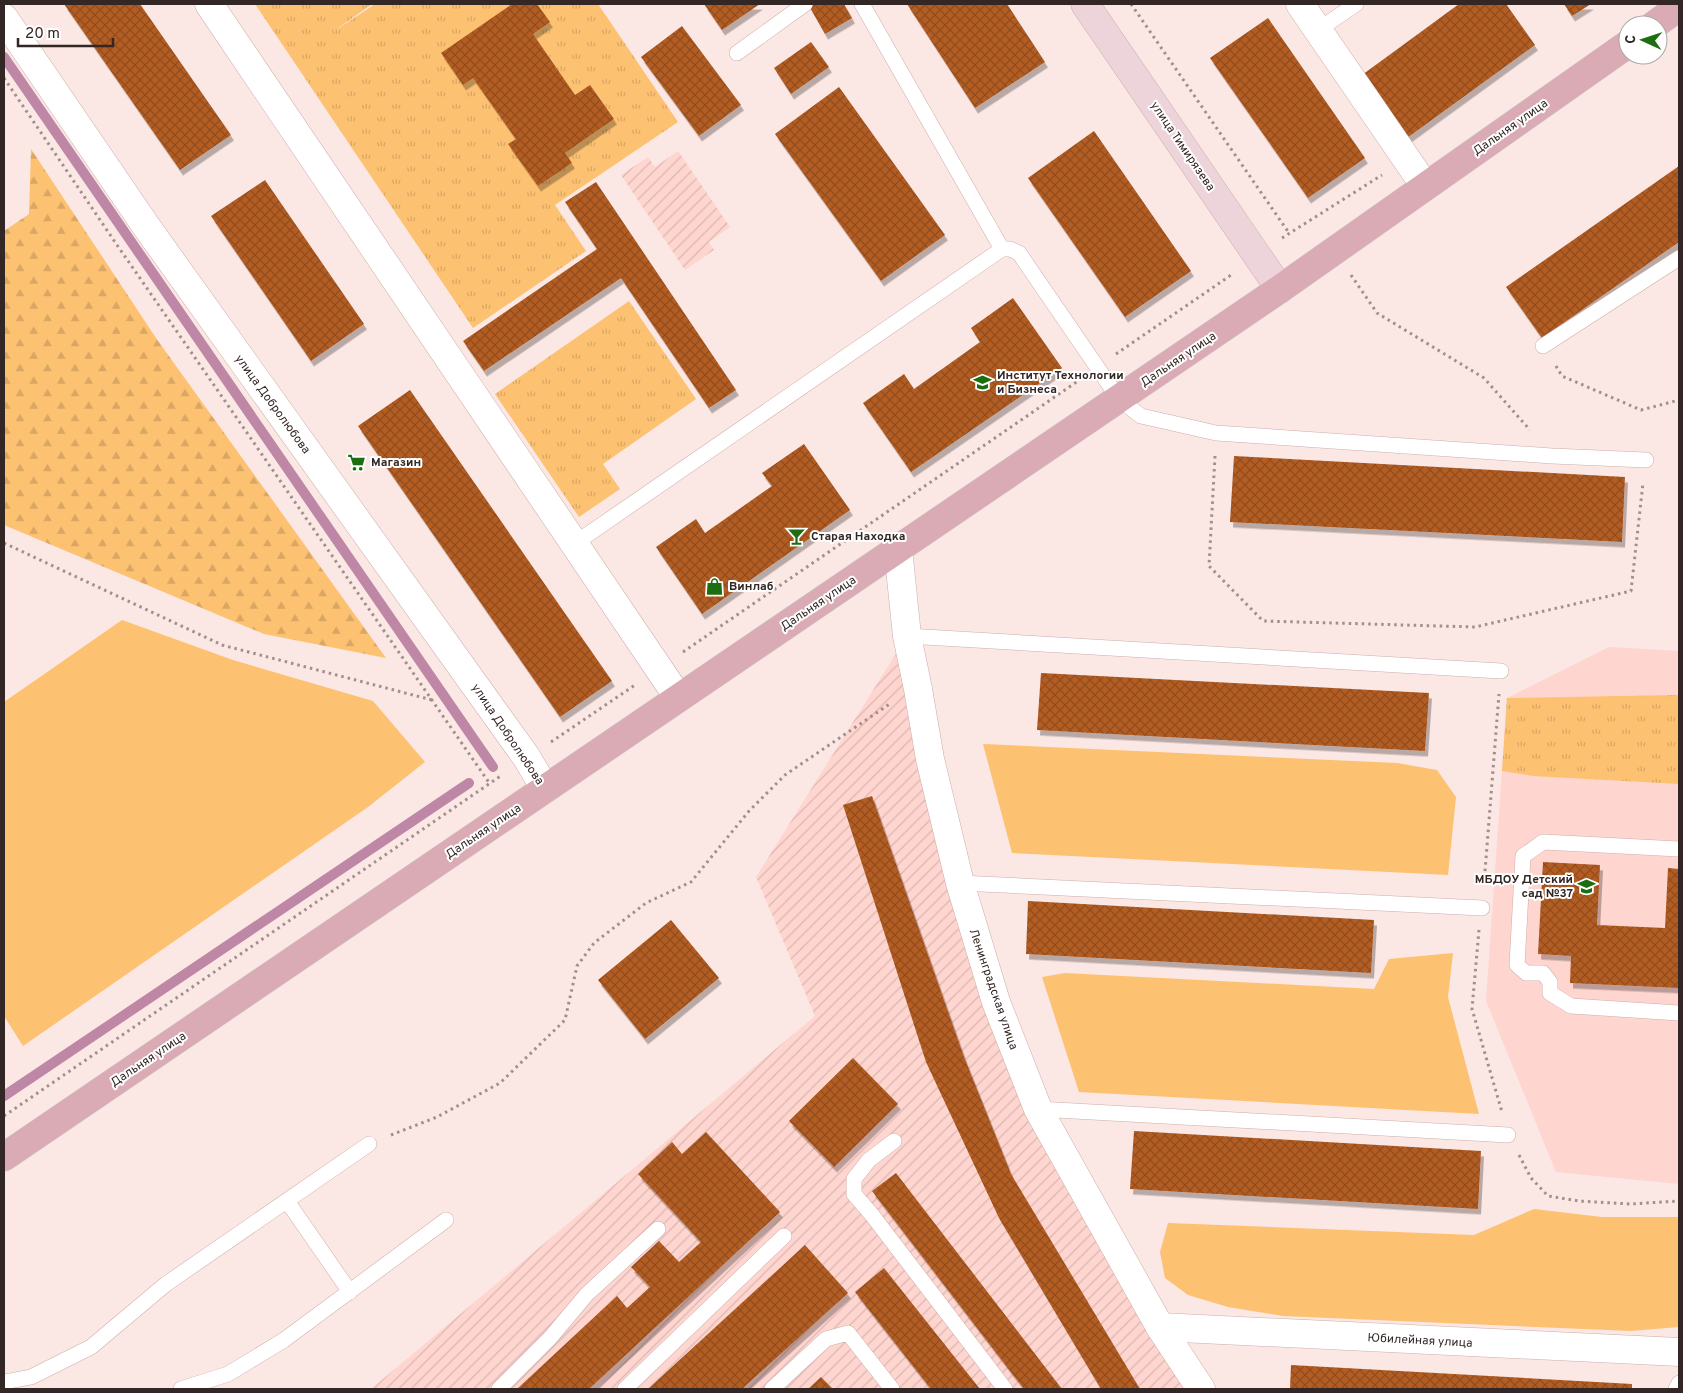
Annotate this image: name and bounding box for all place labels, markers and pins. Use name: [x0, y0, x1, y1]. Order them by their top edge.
place label: Институт Технологии и Бизнеса: [997, 368, 1124, 398]
school or university icon: Институт Технологии и Бизнеса: [973, 372, 993, 392]
supermarket icon: Магазин: [347, 452, 367, 472]
place label: Магазин: [371, 455, 421, 471]
bar icon: Старая Находка: [787, 526, 807, 546]
place label: Старая Находка: [811, 529, 906, 545]
shop icon: Винлаб: [705, 576, 725, 596]
place label: Винлаб: [729, 579, 774, 595]
place label: МБДОУ Детский сад №37: [1475, 872, 1573, 902]
school or university icon: МБДОУ Детский сад №37: [1577, 876, 1597, 896]

